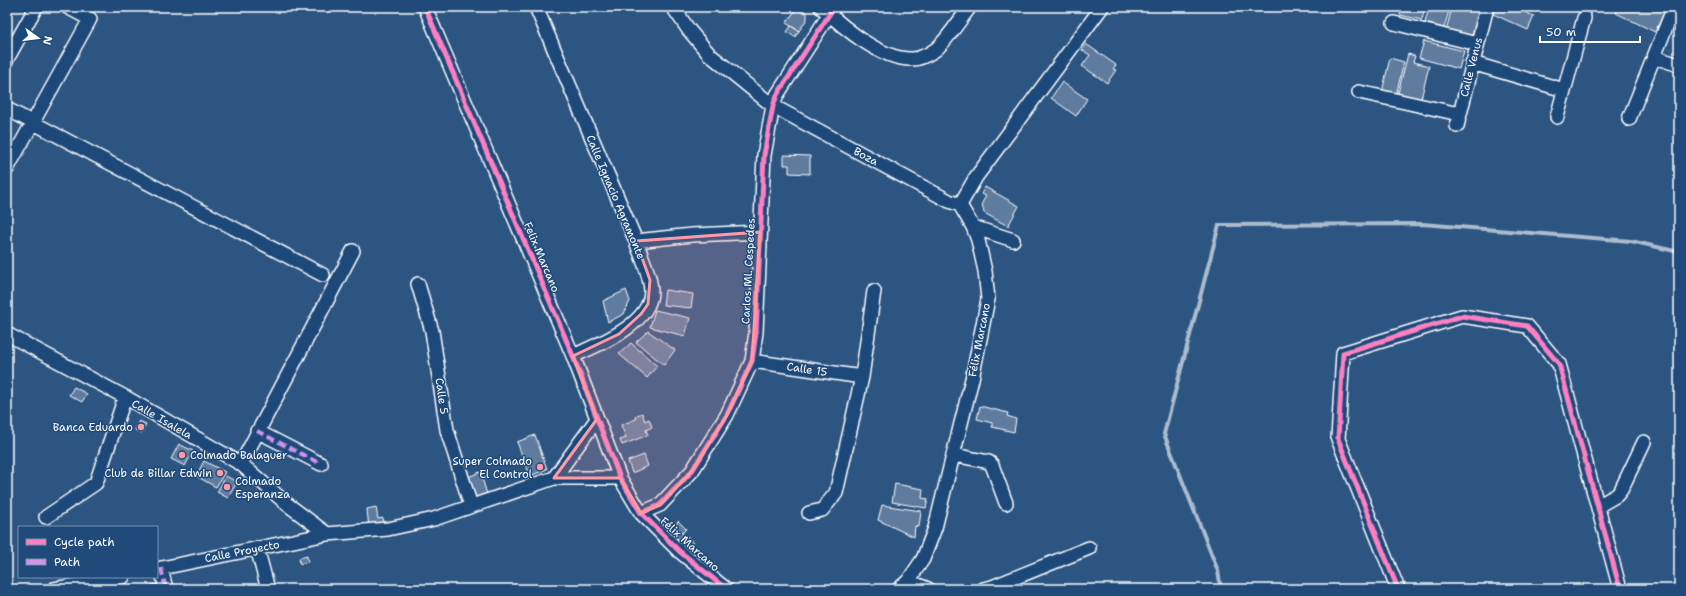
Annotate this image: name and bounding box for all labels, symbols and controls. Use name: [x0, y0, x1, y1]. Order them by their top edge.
north arrow: [18, 18, 58, 58]
scale bar: [1540, 18, 1640, 44]
text: 50 m: [1546, 24, 1576, 40]
text: N: [39, 34, 56, 47]
street label: Calle Venus: [1457, 36, 1486, 98]
street label: Calle Ignacio Agramonte: [583, 133, 649, 262]
street label: Boza: [851, 144, 881, 169]
street label: Carlos Ml. Cespedes: [738, 218, 759, 324]
street label: Felix Marcano: [520, 220, 563, 295]
street label: Félix Marcano: [965, 302, 994, 378]
street label: Calle 15: [786, 359, 829, 380]
street label: Calle 5: [432, 377, 452, 415]
street label: Calle Isalela: [129, 396, 195, 443]
place label: Banca Eduardo: [53, 420, 133, 435]
marker: Banca Eduardo: [136, 422, 146, 432]
place label: Colmado Balaguer: [190, 448, 287, 463]
marker: Colmado Balaguer: [177, 450, 187, 460]
place label: Super Colmado El Control: [453, 454, 533, 482]
marker: Super Colmado El Control: [535, 462, 545, 472]
place label: Club de Billar Edwin: [104, 466, 212, 481]
marker: Club de Billar Edwin: [215, 468, 225, 478]
place label: Colmado Esperanza: [235, 474, 290, 502]
marker: Colmado Esperanza: [222, 482, 232, 492]
street label: Félix Marcano: [657, 514, 723, 575]
legend: [18, 526, 158, 578]
text: Cycle path: [54, 534, 115, 550]
street label: Calle Proyecto: [203, 537, 281, 566]
text: Path: [54, 554, 80, 570]

